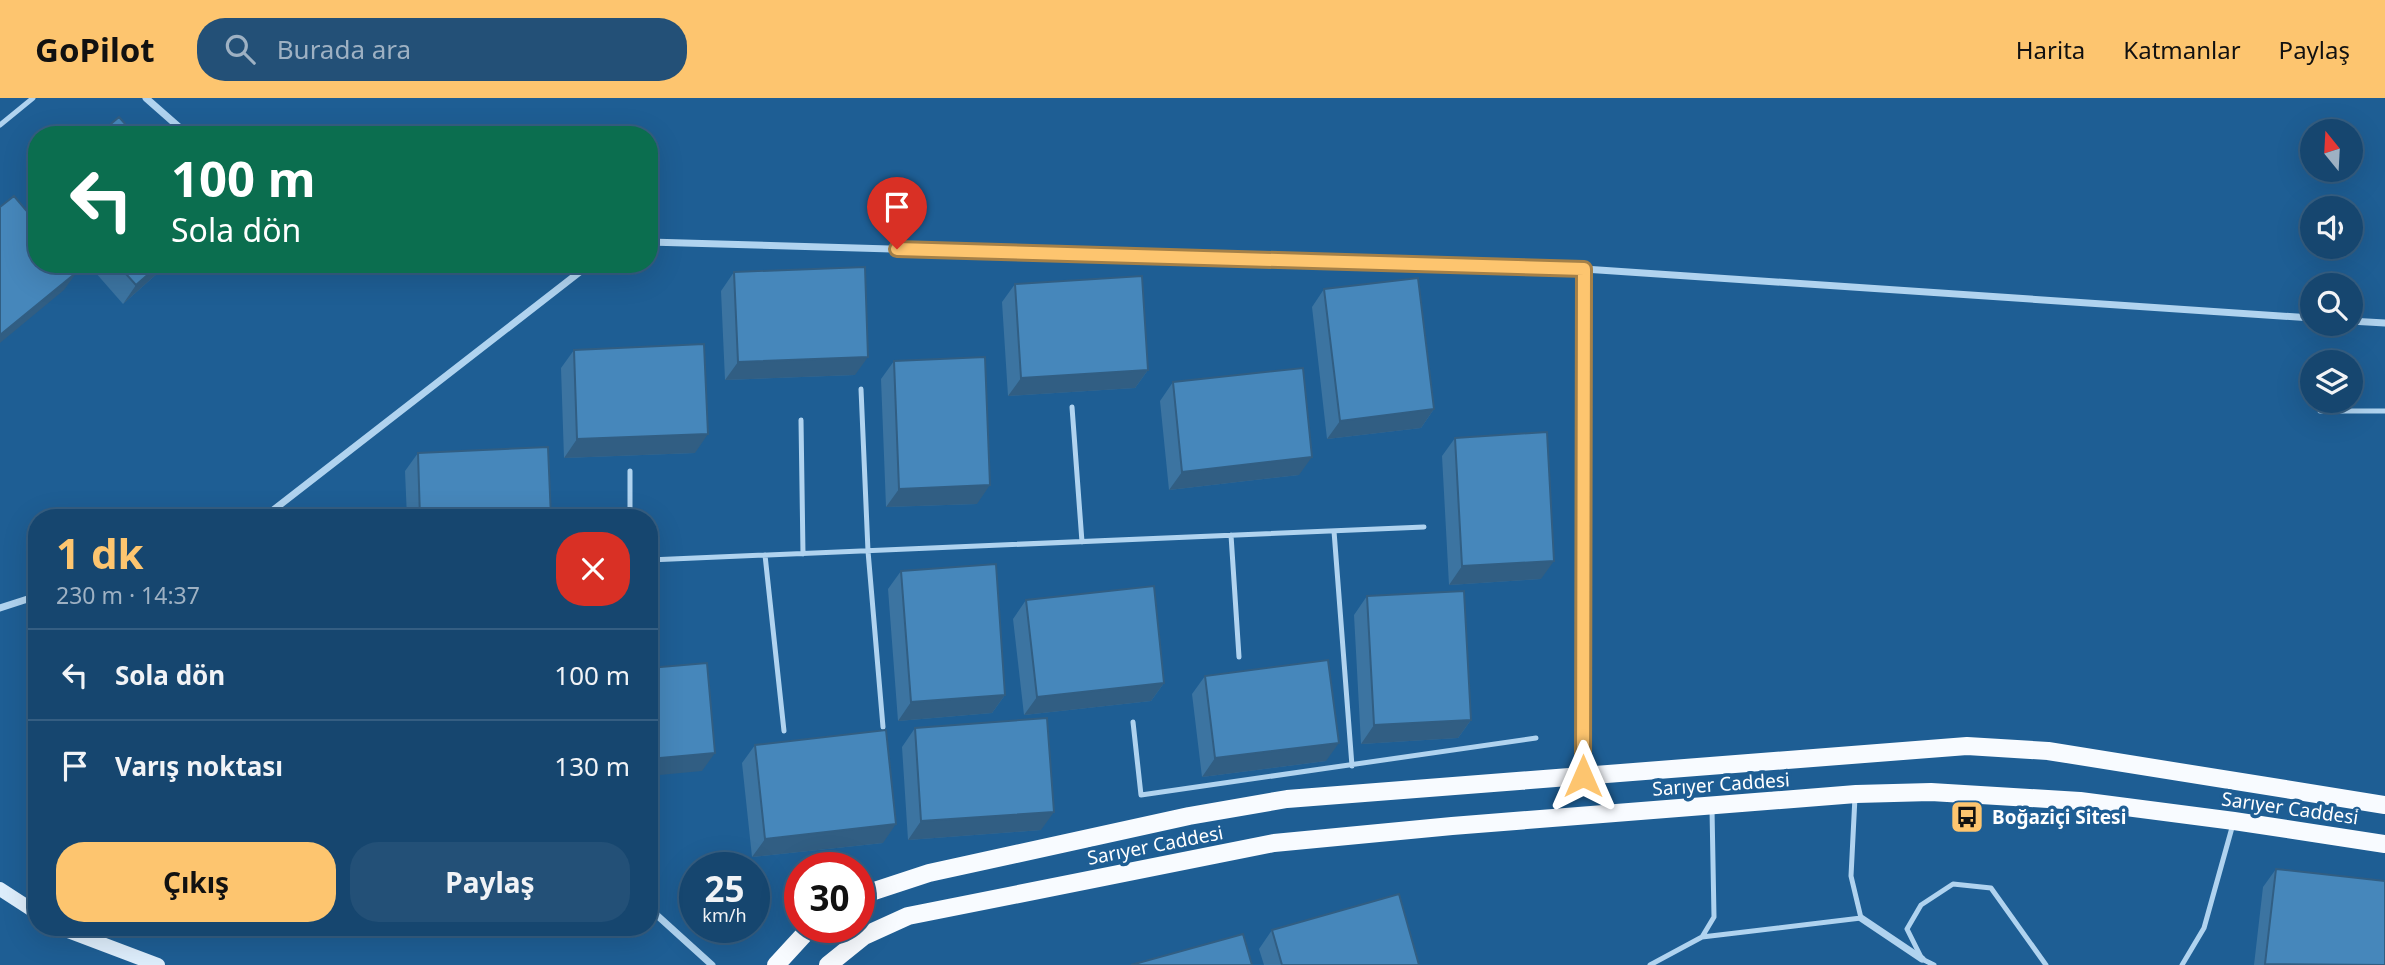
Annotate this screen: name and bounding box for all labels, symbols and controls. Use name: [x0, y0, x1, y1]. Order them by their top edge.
search box: [197, 18, 687, 81]
text: GoPilot: [35, 27, 155, 72]
icon: search: [221, 30, 259, 68]
text: Burada ara: [277, 31, 411, 67]
text: Harita: [2016, 33, 2085, 66]
text: Katmanlar: [2123, 33, 2241, 66]
text: Paylaş: [2279, 33, 2350, 66]
north arrow: [2300, 119, 2362, 182]
map controls: [2300, 119, 2363, 413]
text: 100 m: [171, 145, 316, 211]
icon: left: [56, 154, 147, 245]
pin: [867, 177, 927, 249]
icon: arrive: [878, 188, 916, 226]
button: sound: [2300, 196, 2363, 259]
text: Sola dön: [171, 208, 301, 251]
button: search: [2300, 273, 2363, 336]
button: layers: [2300, 350, 2363, 413]
text: 1 dk: [56, 524, 144, 581]
button: close: [556, 532, 630, 606]
text: 230 m · 14:37: [56, 579, 200, 611]
icon: left: [56, 656, 94, 694]
text: Sola dön: [115, 657, 225, 693]
text: 100 m: [554, 657, 630, 693]
position arrow: [1546, 739, 1620, 813]
icon: arrive: [56, 747, 94, 785]
text: Varış noktası: [115, 748, 283, 784]
text: 130 m: [554, 748, 630, 784]
street label: Sarıyer Caddesi: [1651, 766, 1791, 802]
street label: Sarıyer Caddesi: [2220, 786, 2360, 830]
bus stop icon: Boğaziçi Sitesi: [1948, 798, 1986, 836]
place label: Boğaziçi Sitesi: [1992, 804, 2126, 830]
street label: Sarıyer Caddesi: [1085, 819, 1225, 871]
button: Çıkış: [56, 842, 336, 922]
button: Paylaş: [350, 842, 630, 922]
speed limit sign: 30: [784, 852, 875, 943]
text: 25: [704, 865, 745, 912]
text: km/h: [702, 903, 747, 927]

